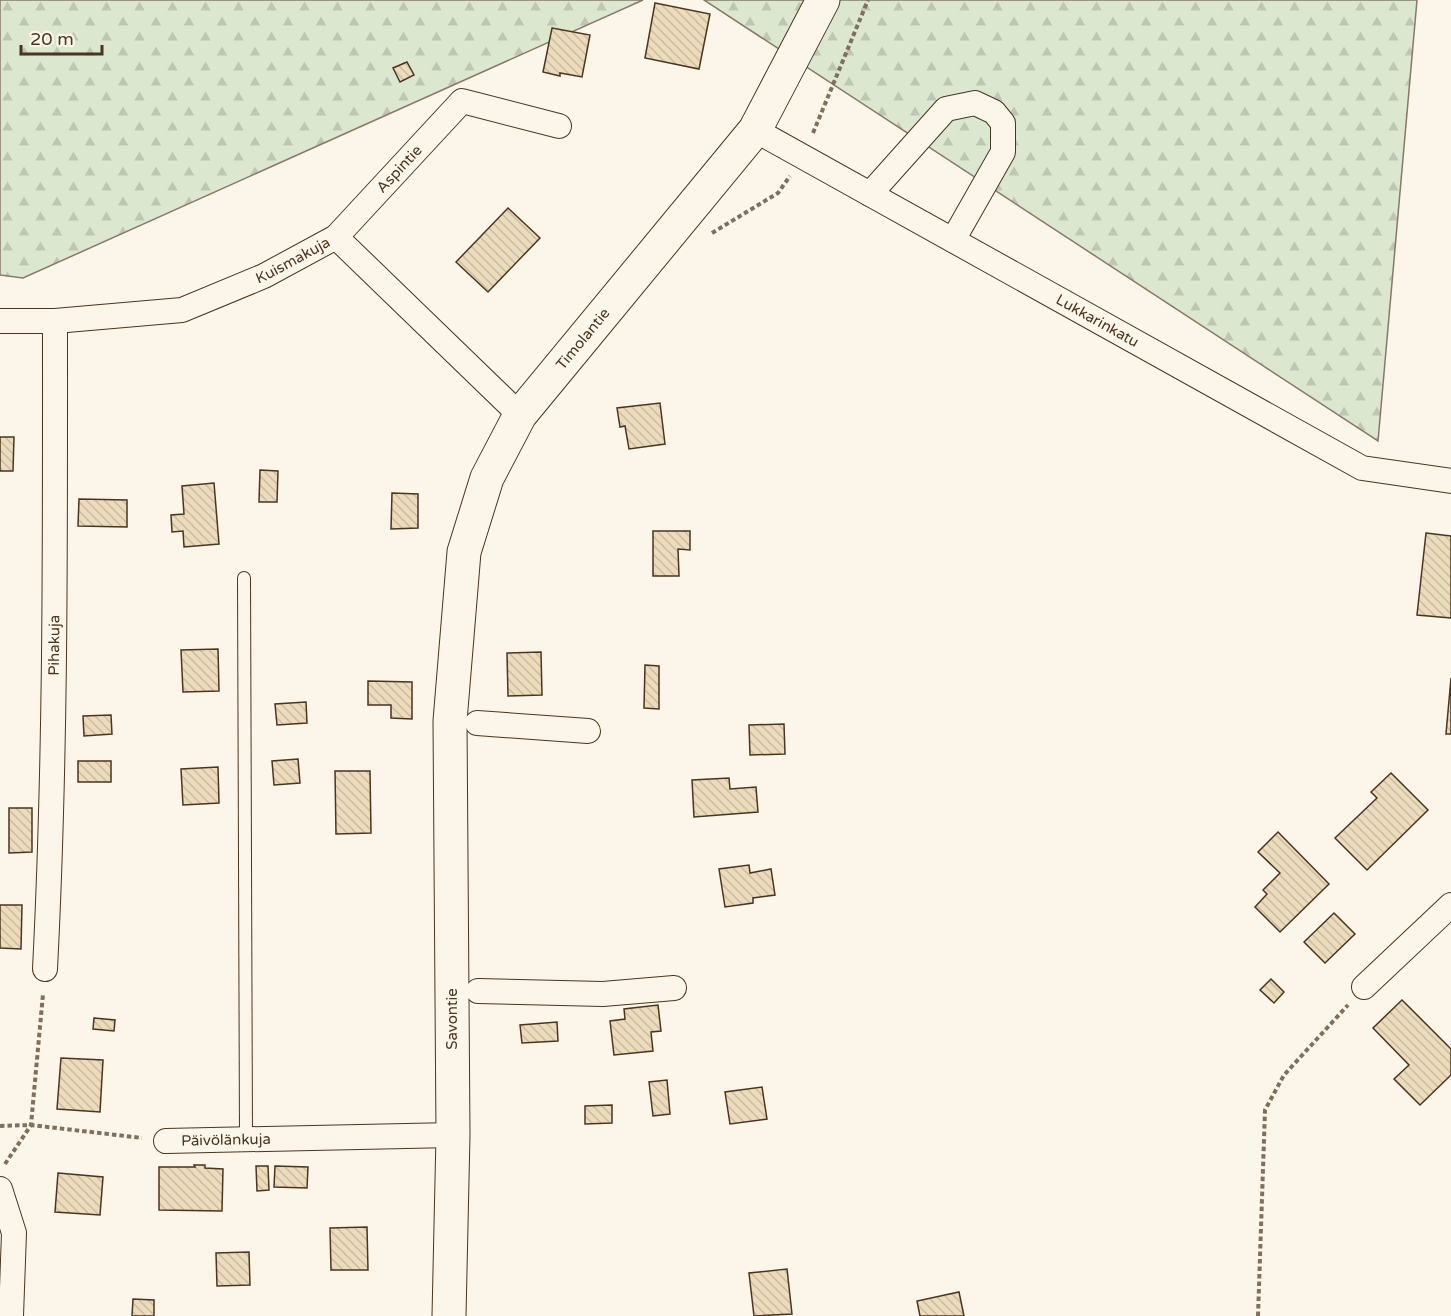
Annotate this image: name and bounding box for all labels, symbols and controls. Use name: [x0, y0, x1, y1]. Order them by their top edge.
scale bar: [21, 18, 102, 56]
text: 20 m: [30, 28, 74, 50]
street label: Aspintie: [373, 141, 426, 196]
street label: Kuismakuja: [253, 233, 333, 287]
street label: Lukkarinkatu: [1053, 290, 1142, 351]
street label: Timolantie: [552, 304, 614, 373]
street label: Pihakuja: [45, 615, 63, 676]
street label: Savontie: [443, 988, 461, 1050]
street label: Päivölänkuja: [181, 1130, 271, 1150]

